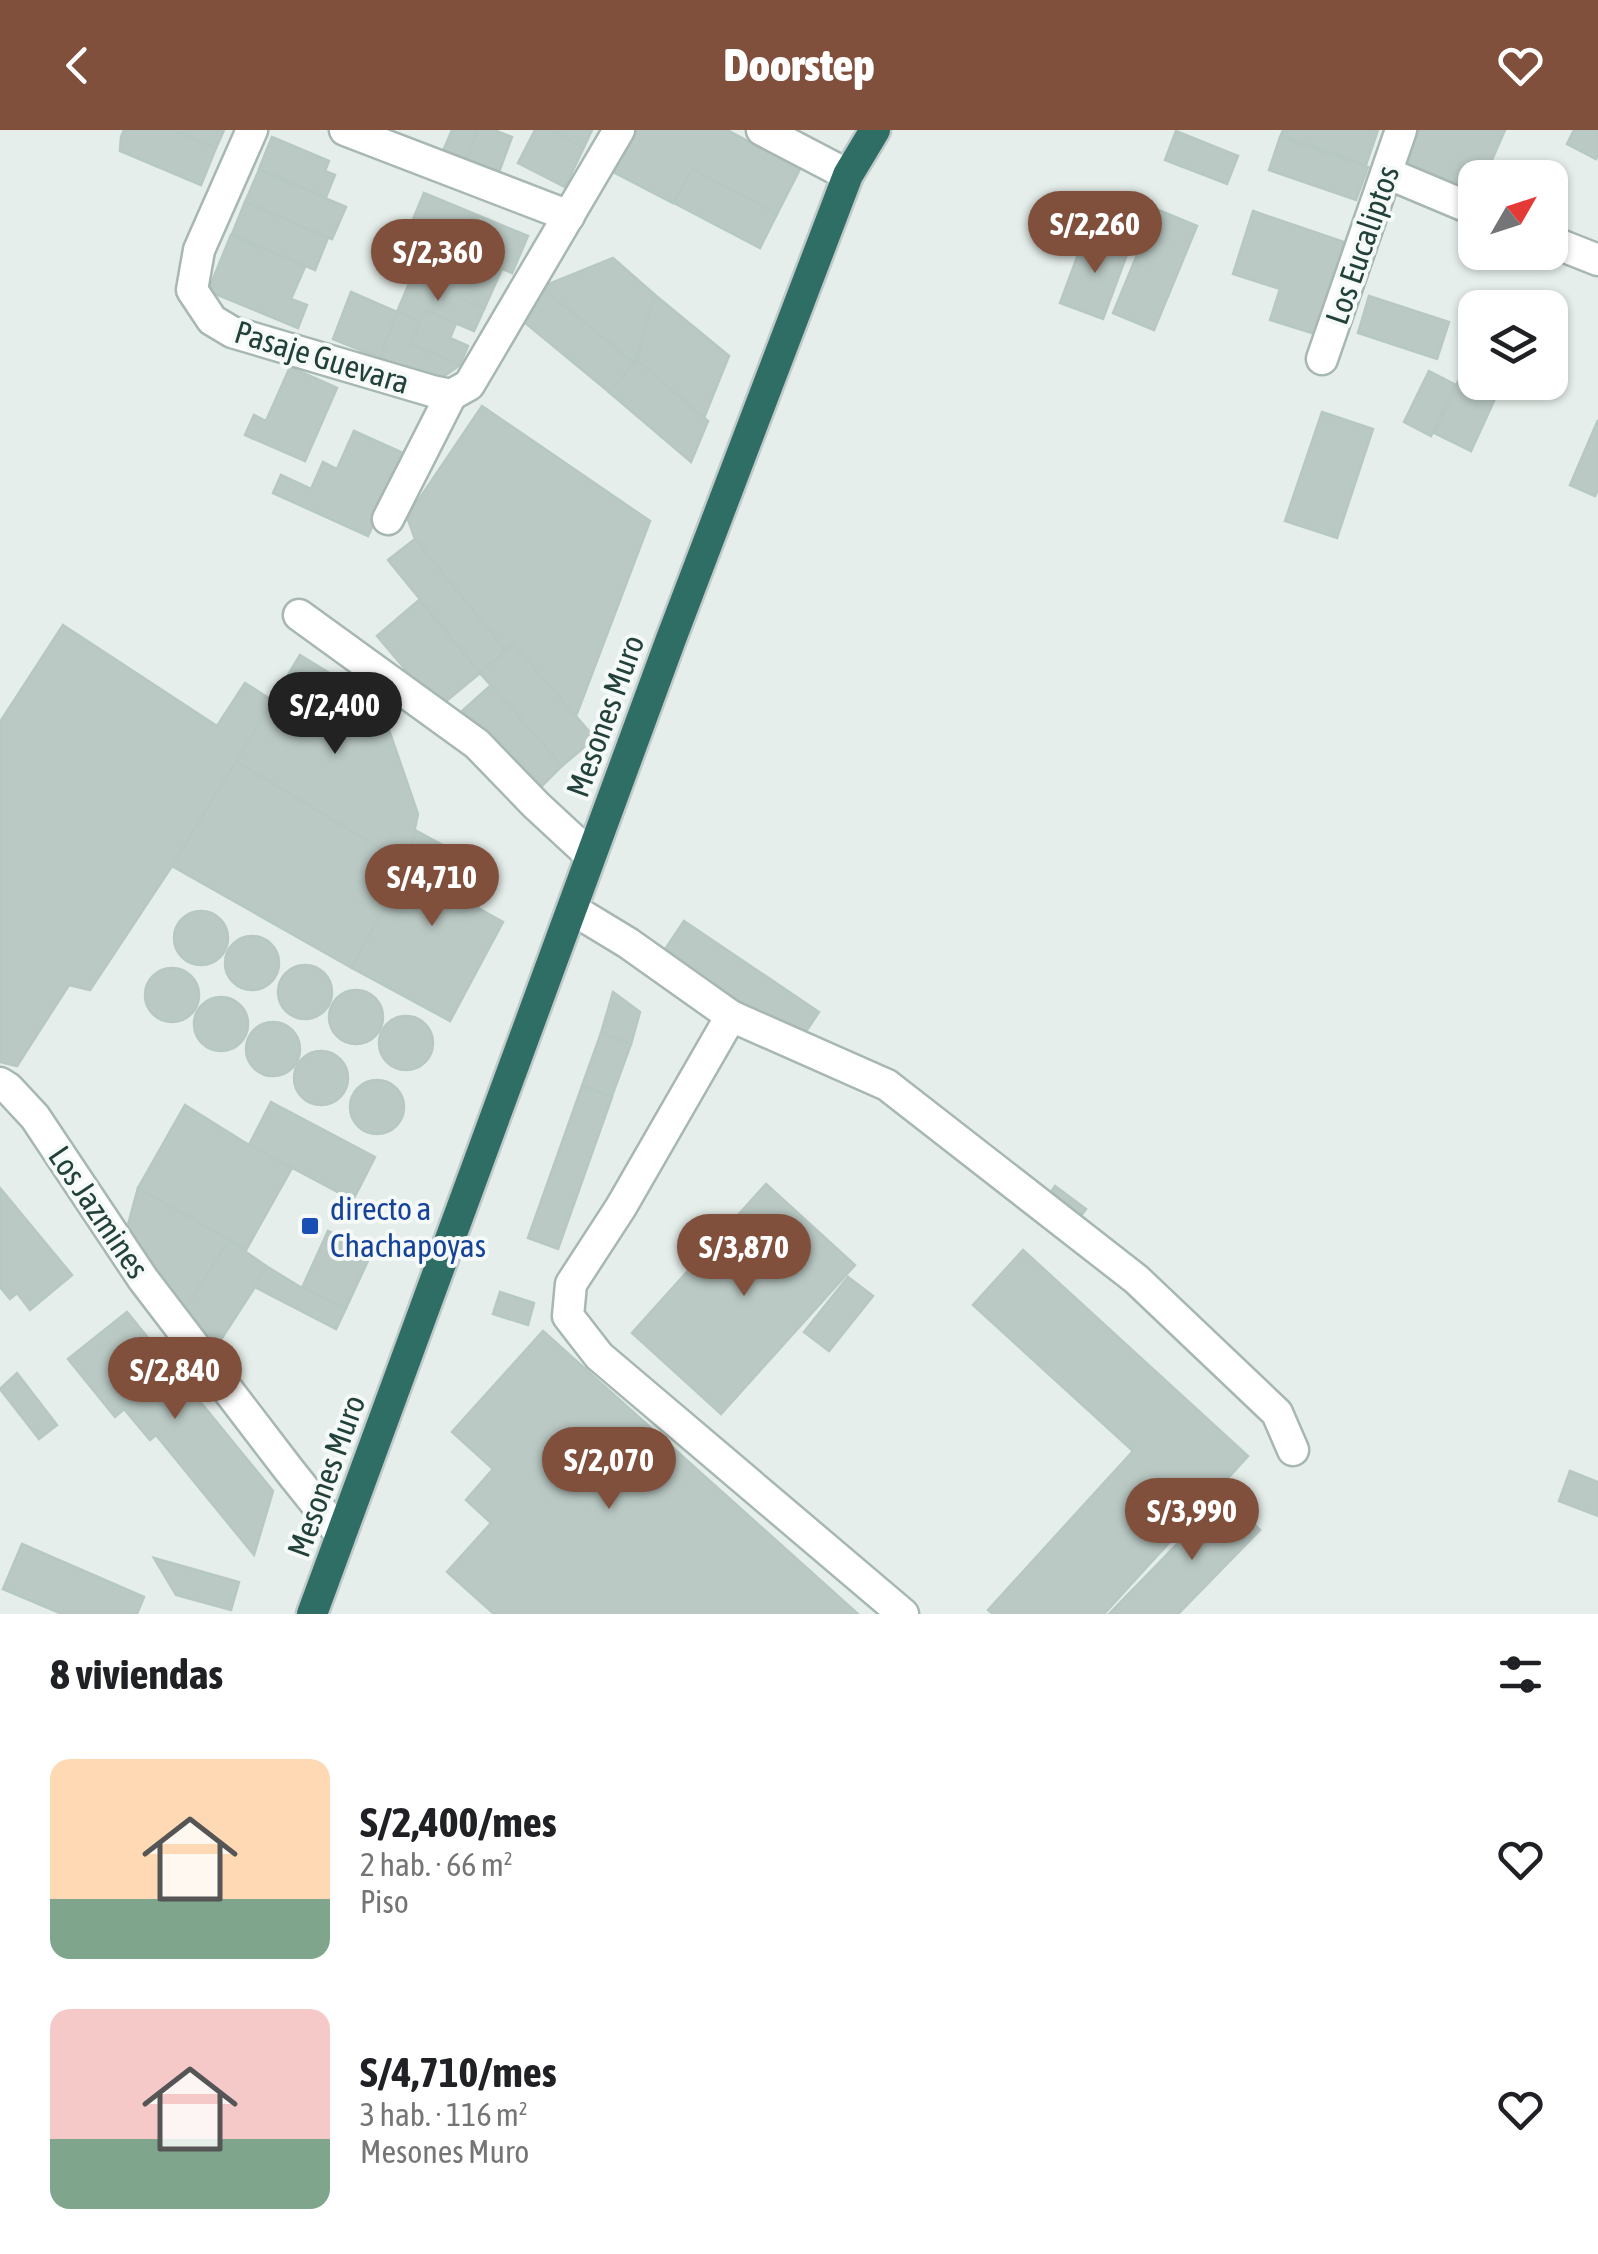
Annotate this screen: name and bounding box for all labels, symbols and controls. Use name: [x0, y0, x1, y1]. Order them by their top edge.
icon: back: [50, 38, 105, 93]
icon: heart: [1493, 38, 1548, 93]
text: Doorstep: [724, 39, 874, 91]
north arrow: [1458, 160, 1568, 270]
map controls: [1458, 160, 1568, 400]
street label: Los Eucaliptos: [1318, 161, 1406, 329]
pin: S/2,260: [1003, 191, 1187, 276]
text: S/2,260: [1050, 205, 1140, 242]
pin: S/2,360: [346, 219, 530, 304]
text: S/2,360: [393, 233, 483, 270]
button: layers: [1458, 290, 1568, 400]
street label: Pasaje Guevara: [230, 313, 414, 401]
street label: Mesones Muro: [559, 630, 651, 802]
pin: S/2,400: [243, 672, 427, 757]
text: S/2,400: [290, 686, 380, 723]
pin: S/4,710: [340, 844, 524, 929]
text: S/4,710: [387, 858, 477, 895]
street label: Los Jazmines: [41, 1139, 157, 1285]
place label: directo a Chachapoyas: [330, 1190, 486, 1264]
pin: S/3,870: [652, 1214, 836, 1299]
marker: directo a Chachapoyas: [299, 1215, 321, 1237]
text: S/3,870: [699, 1228, 789, 1265]
pin: S/2,840: [83, 1337, 267, 1422]
text: S/2,840: [130, 1351, 220, 1388]
street label: Mesones Muro: [280, 1390, 372, 1562]
pin: S/2,070: [517, 1427, 701, 1512]
text: S/2,070: [564, 1441, 654, 1478]
pin: S/3,990: [1100, 1478, 1284, 1563]
text: S/3,990: [1147, 1492, 1237, 1529]
icon: filters: [1493, 1647, 1548, 1702]
text: 8 viviendas: [50, 1650, 223, 1698]
text: S/2,400/mes: [360, 1798, 557, 1846]
icon: home: [130, 1799, 250, 1919]
icon: heart: [1493, 1832, 1548, 1887]
text: 2 hab. · 66 m²: [360, 1846, 513, 1883]
text: Piso: [360, 1883, 409, 1920]
text: S/4,710/mes: [360, 2048, 557, 2096]
icon: home: [130, 2049, 250, 2169]
icon: heart: [1493, 2082, 1548, 2137]
text: 3 hab. · 116 m²: [360, 2096, 528, 2133]
text: Mesones Muro: [360, 2133, 529, 2170]

